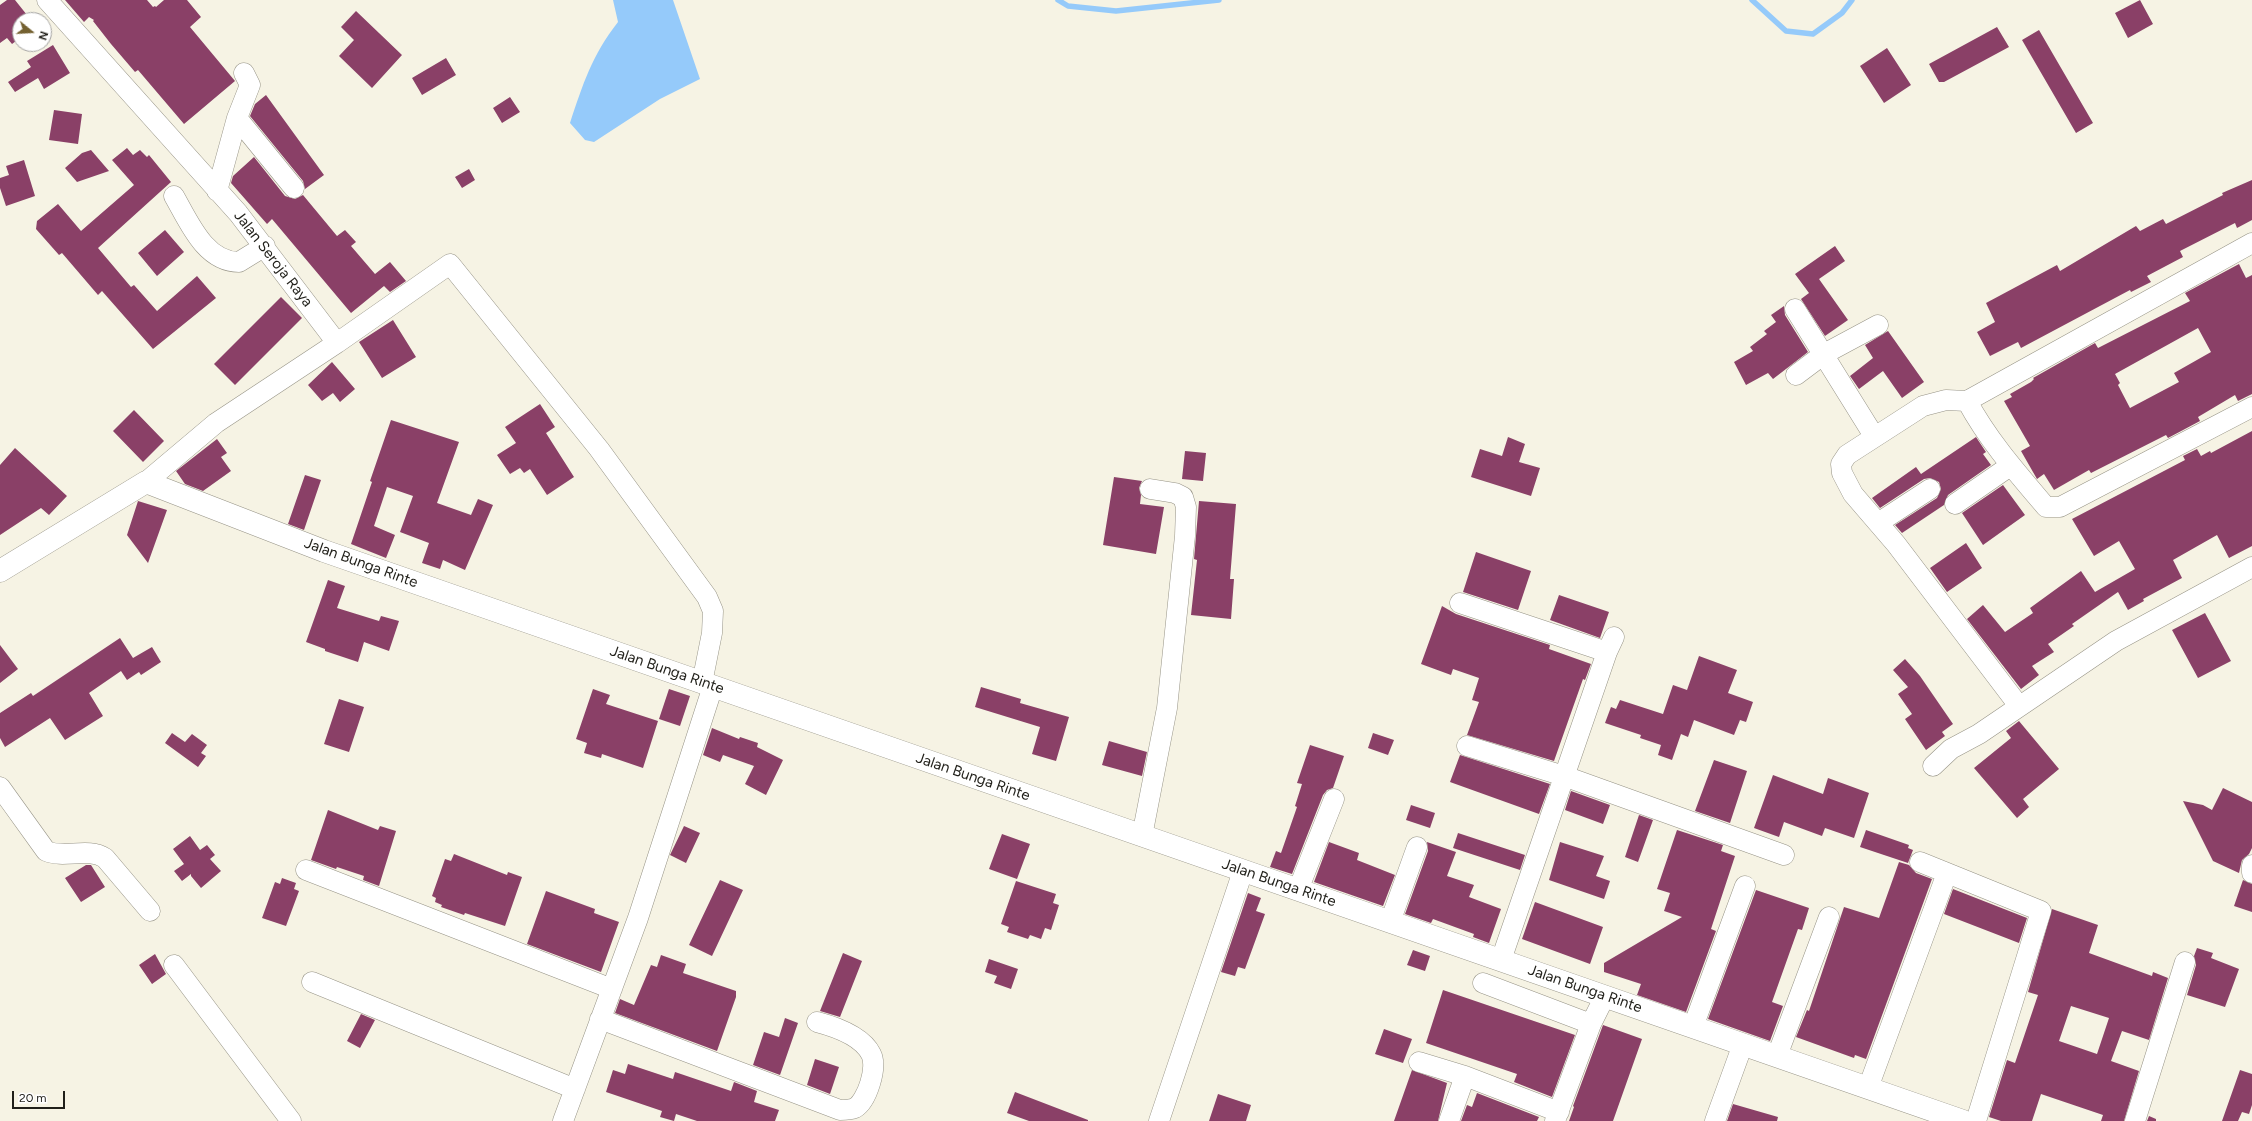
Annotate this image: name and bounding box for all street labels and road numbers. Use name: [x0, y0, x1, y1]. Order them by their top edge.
street label: Jalan Seroja Raya: [230, 207, 316, 311]
street label: Jalan Bunga Rinte: [302, 534, 420, 592]
street label: Jalan Bunga Rinte: [608, 642, 726, 698]
street label: Jalan Bunga Rinte: [914, 749, 1032, 805]
street label: Jalan Bunga Rinte: [1220, 855, 1338, 911]
street label: Jalan Bunga Rinte: [1526, 961, 1644, 1017]

